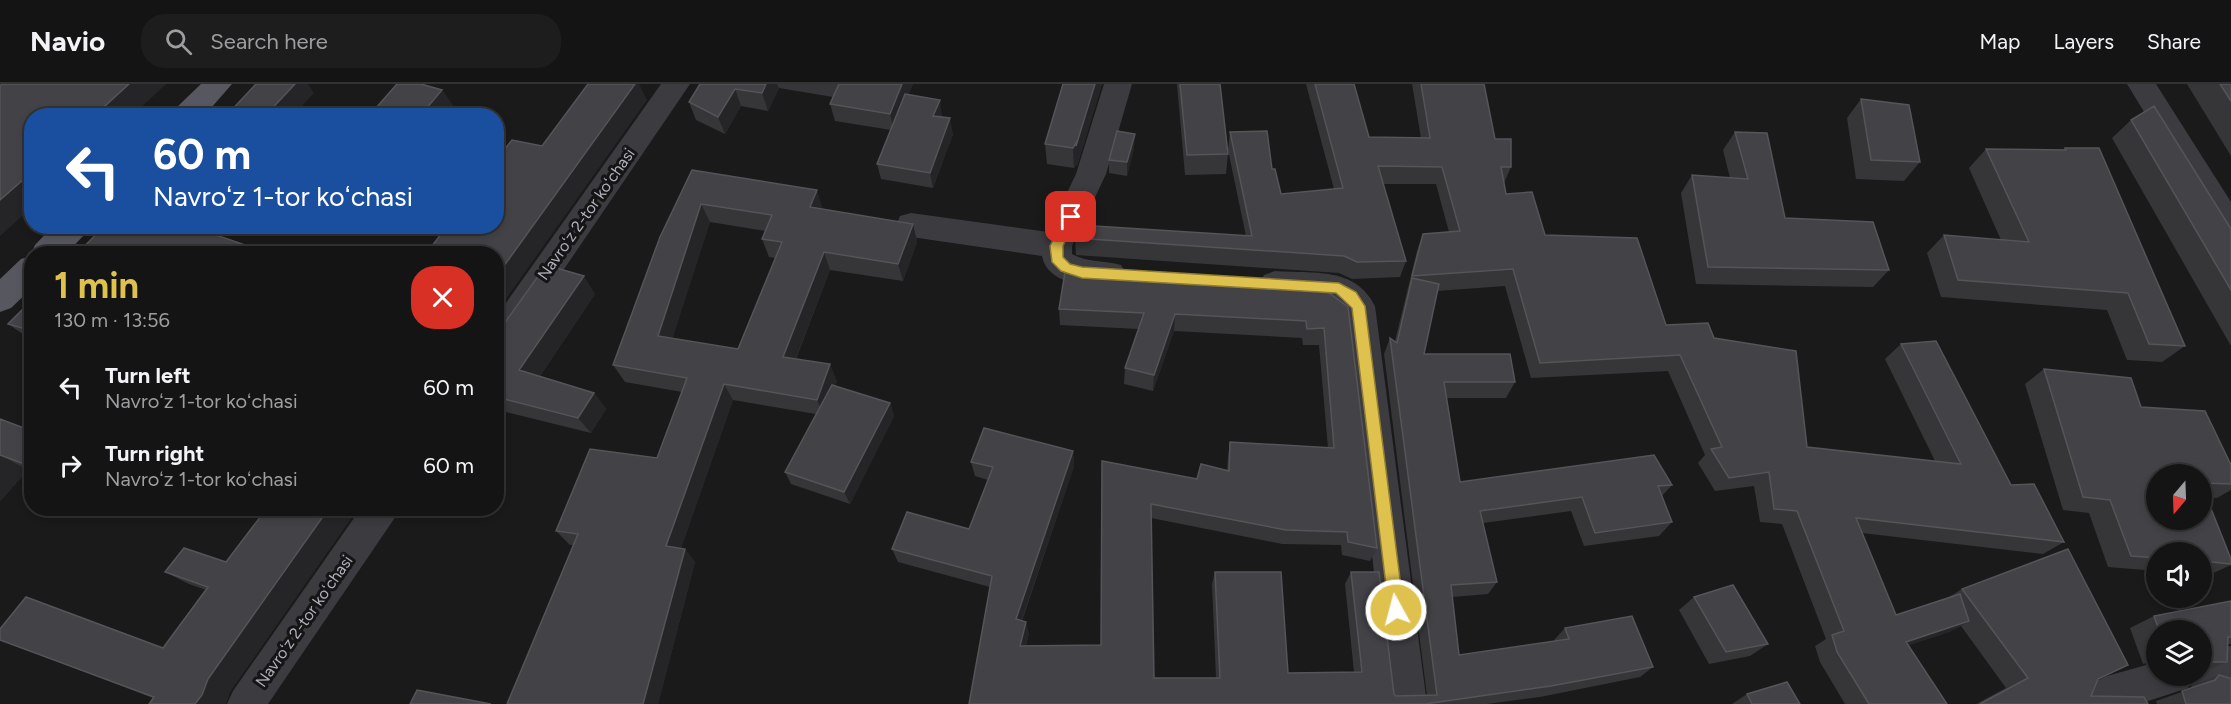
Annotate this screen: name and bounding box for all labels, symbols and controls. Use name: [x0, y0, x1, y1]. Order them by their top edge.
search box: [141, 14, 561, 68]
text: Navio: [30, 24, 105, 58]
icon: search: [162, 25, 195, 58]
text: Search here: [210, 28, 328, 55]
text: Map: [1980, 29, 2020, 54]
text: Layers: [2053, 29, 2114, 54]
text: Share: [2147, 29, 2201, 54]
text: 60 m: [153, 129, 251, 180]
icon: left: [54, 132, 132, 210]
street label: Navroʻz 2-tor koʻchasi: [533, 144, 639, 284]
text: Navroʻz 1-tor koʻchasi: [153, 180, 413, 213]
pin: [1045, 191, 1096, 242]
icon: arrive: [1054, 200, 1087, 233]
text: 1 min: [54, 264, 139, 307]
button: close: [411, 266, 474, 329]
text: 130 m · 13:56: [54, 308, 170, 332]
text: Turn left: [105, 362, 191, 389]
icon: left: [54, 371, 87, 404]
text: 60 m: [423, 374, 474, 401]
text: Navroʻz 1-tor koʻchasi: [105, 389, 298, 413]
text: Turn right: [105, 440, 204, 467]
icon: right: [54, 449, 87, 482]
text: 60 m: [423, 452, 474, 479]
north arrow: [2146, 464, 2212, 530]
map controls: [2146, 464, 2212, 686]
text: Navroʻz 1-tor koʻchasi: [105, 467, 298, 491]
button: sound: [2146, 542, 2212, 608]
street label: Navroʻz 2-tor koʻchasi: [251, 551, 357, 691]
position arrow: [1364, 578, 1428, 642]
button: layers: [2146, 620, 2212, 686]

